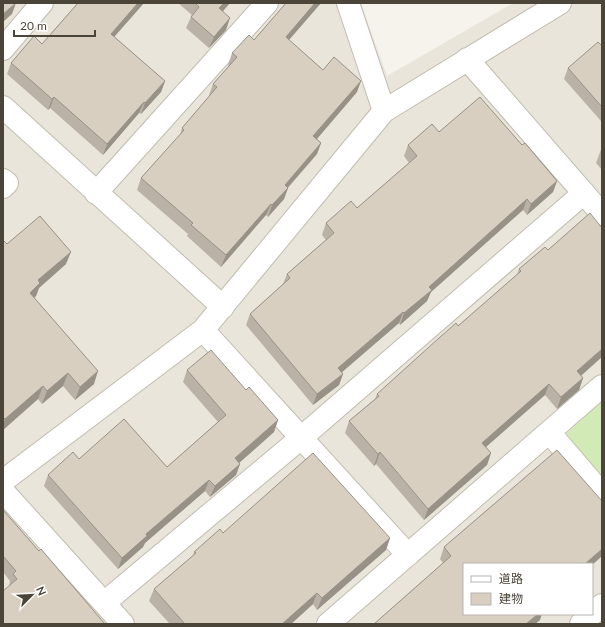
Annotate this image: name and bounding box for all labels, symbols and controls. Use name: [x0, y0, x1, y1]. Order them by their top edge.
scale bar: [14, 12, 95, 38]
text: 20 m: [20, 18, 47, 33]
legend: [463, 563, 593, 615]
text: 道路: [499, 571, 523, 586]
north arrow: [12, 575, 52, 615]
text: N: [34, 584, 49, 597]
text: 建物: [499, 591, 523, 606]

